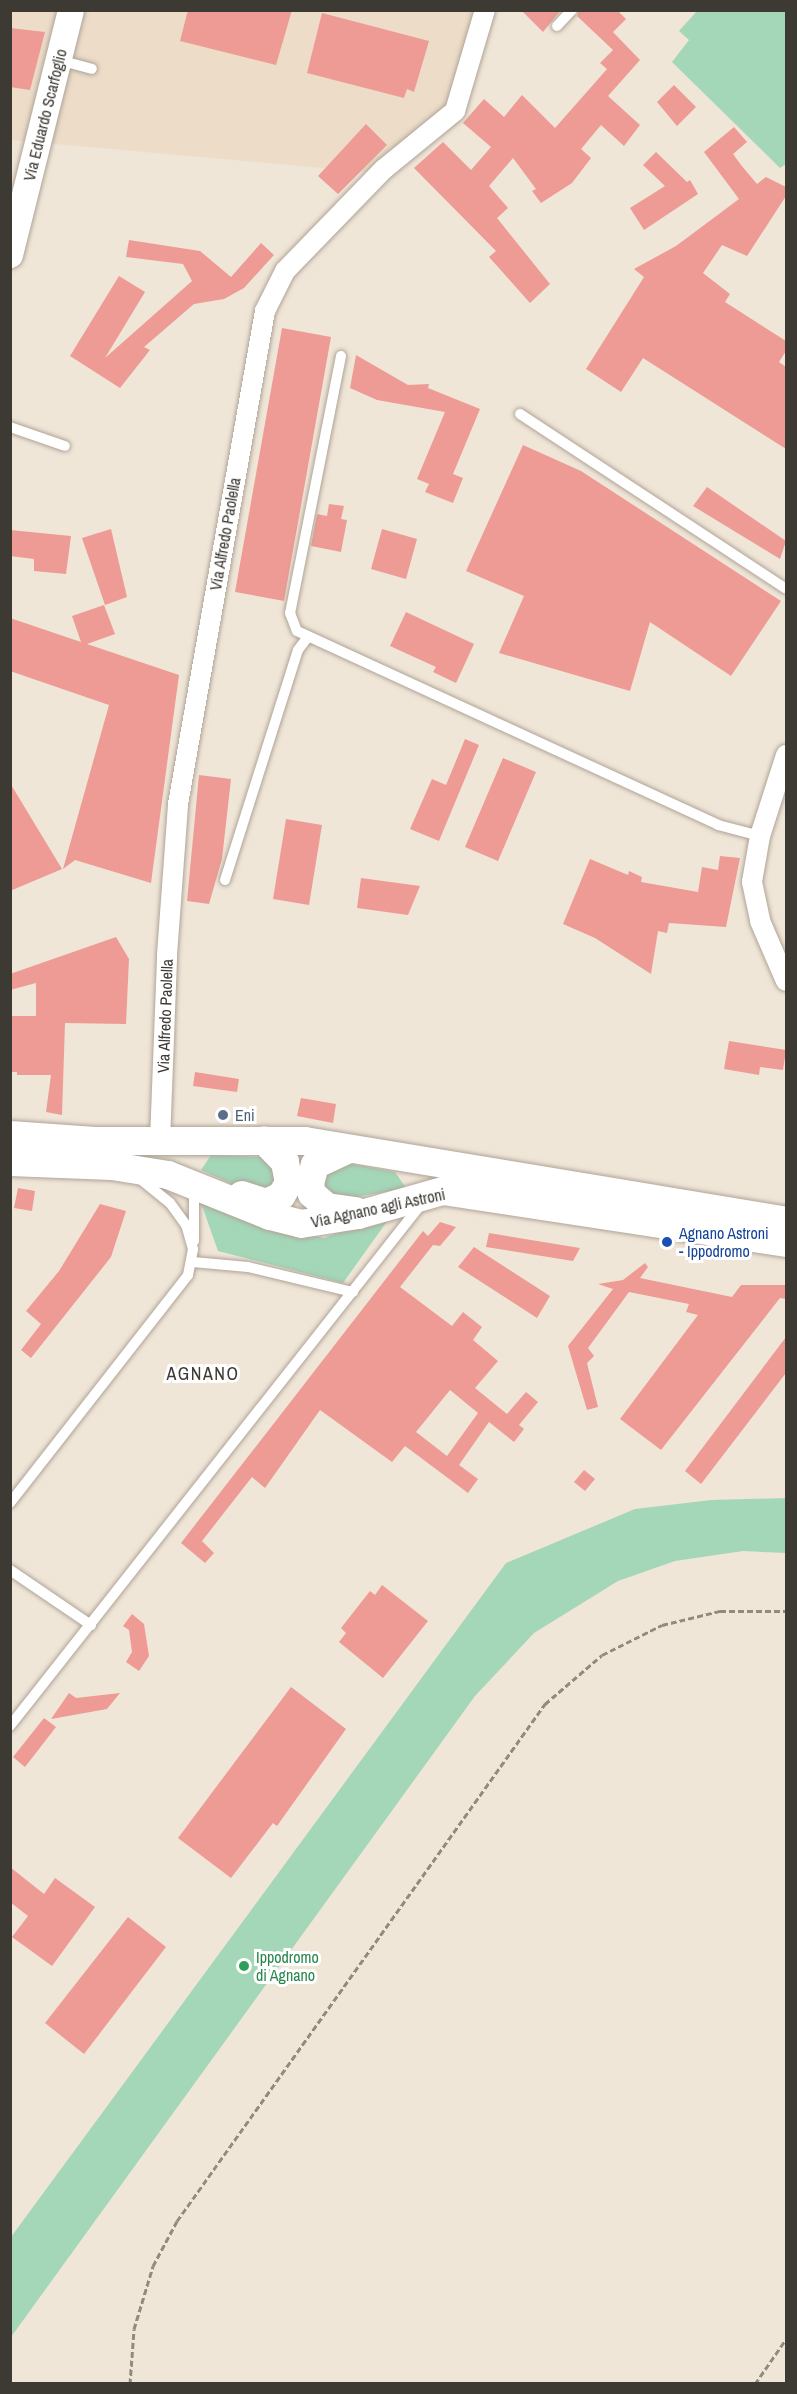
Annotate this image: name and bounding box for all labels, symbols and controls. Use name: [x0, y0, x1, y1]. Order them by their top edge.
street label: Via Eduardo Scarfoglio: [19, 47, 71, 183]
street label: Via Alfredo Paolella: [206, 476, 244, 592]
street label: Via Alfredo Paolella: [153, 958, 177, 1074]
place label: Eni: [235, 1105, 255, 1125]
marker: Eni: [216, 1108, 230, 1122]
street label: Via Agnano agli Astroni: [308, 1184, 448, 1232]
place label: Agnano Astroni - Ippodromo: [679, 1223, 769, 1261]
marker: Agnano Astroni - Ippodromo: [660, 1235, 674, 1249]
district label: AGNANO: [167, 1363, 239, 1385]
place label: Ippodromo di Agnano: [256, 1947, 319, 1985]
marker: Ippodromo di Agnano: [237, 1959, 251, 1973]

